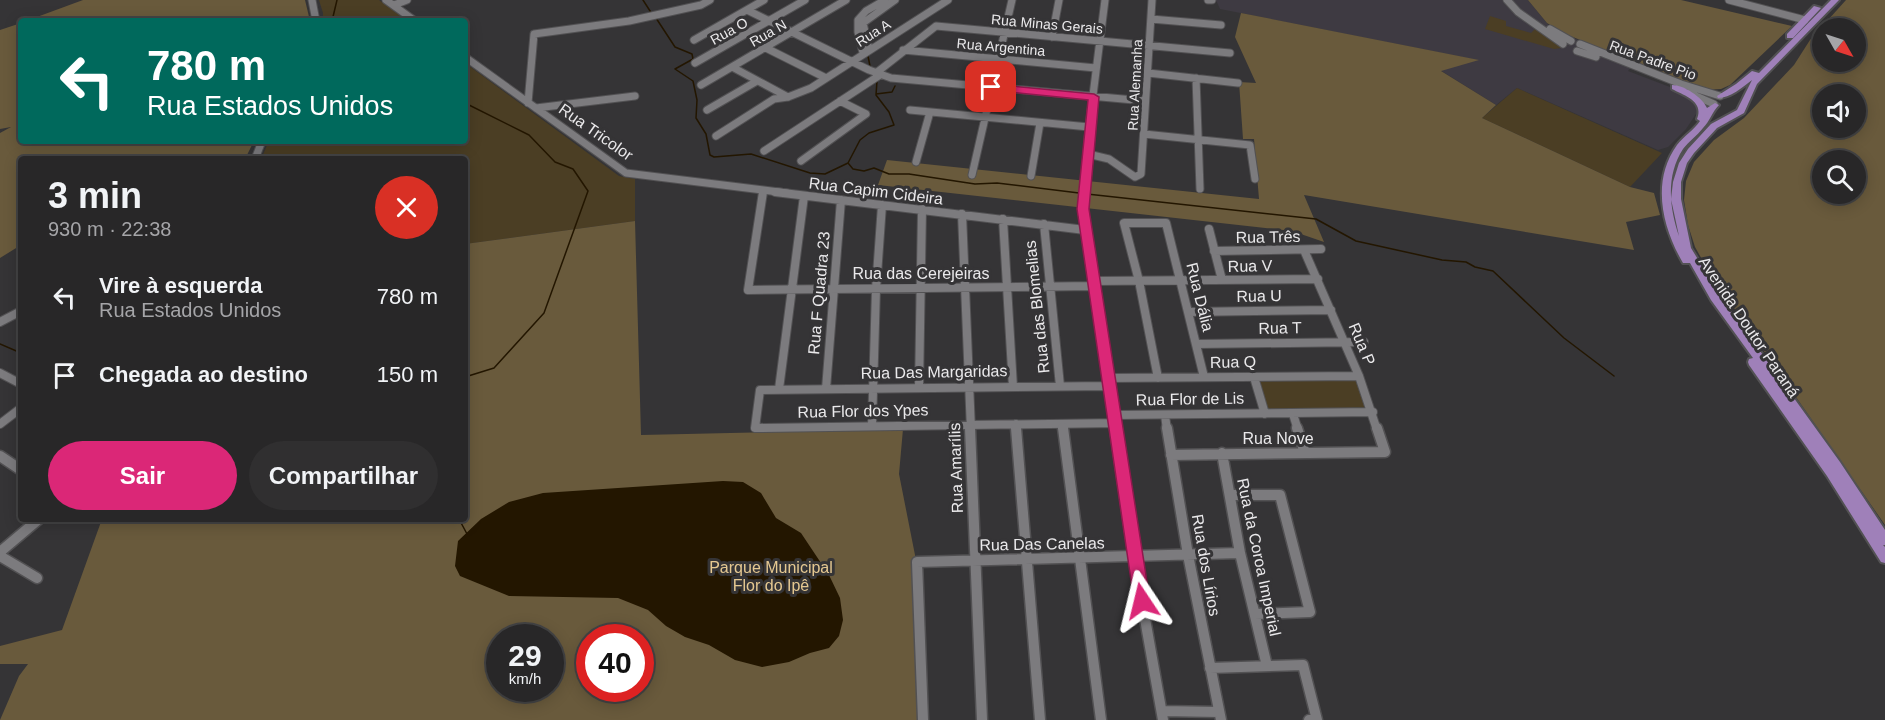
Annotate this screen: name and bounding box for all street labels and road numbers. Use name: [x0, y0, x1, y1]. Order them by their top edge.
street label: Rua Minas Gerais: [990, 11, 1104, 37]
street label: Rua O: [707, 14, 751, 48]
street label: Rua N: [747, 16, 789, 50]
street label: Rua A: [853, 16, 894, 50]
street label: Rua Argentina: [956, 35, 1046, 59]
street label: Rua Padre Pio: [1607, 37, 1699, 83]
street label: Rua Alemanha: [1125, 39, 1145, 131]
street label: Rua Tricolor: [556, 100, 637, 164]
street label: Rua Capim Cideira: [808, 174, 944, 208]
street label: Rua Três: [1235, 228, 1301, 246]
street label: Rua F Quadra 23: [805, 231, 833, 355]
street label: Rua das Blomelias: [1022, 240, 1052, 374]
street label: Avenida Doutor Paraná: [1696, 253, 1803, 401]
street label: Rua V: [1228, 257, 1273, 275]
street label: Rua Dália: [1183, 261, 1217, 333]
street label: Rua das Cerejeiras: [853, 265, 989, 282]
street label: Rua U: [1236, 287, 1282, 305]
street label: Rua T: [1258, 319, 1302, 337]
street label: Rua P: [1345, 320, 1379, 368]
street label: Rua Q: [1210, 353, 1256, 371]
street label: Rua Das Margaridas: [860, 362, 1008, 382]
street label: Rua Flor de Lis: [1136, 390, 1244, 408]
street label: Rua Flor dos Ypes: [797, 401, 929, 421]
street label: Rua Amarílis: [946, 422, 966, 514]
street label: Rua Nove: [1242, 430, 1314, 447]
street label: Rua da Coroa Imperial: [1234, 477, 1284, 637]
street label: Rua dos Lírios: [1189, 513, 1223, 617]
street label: Rua Das Canelas: [979, 534, 1105, 554]

